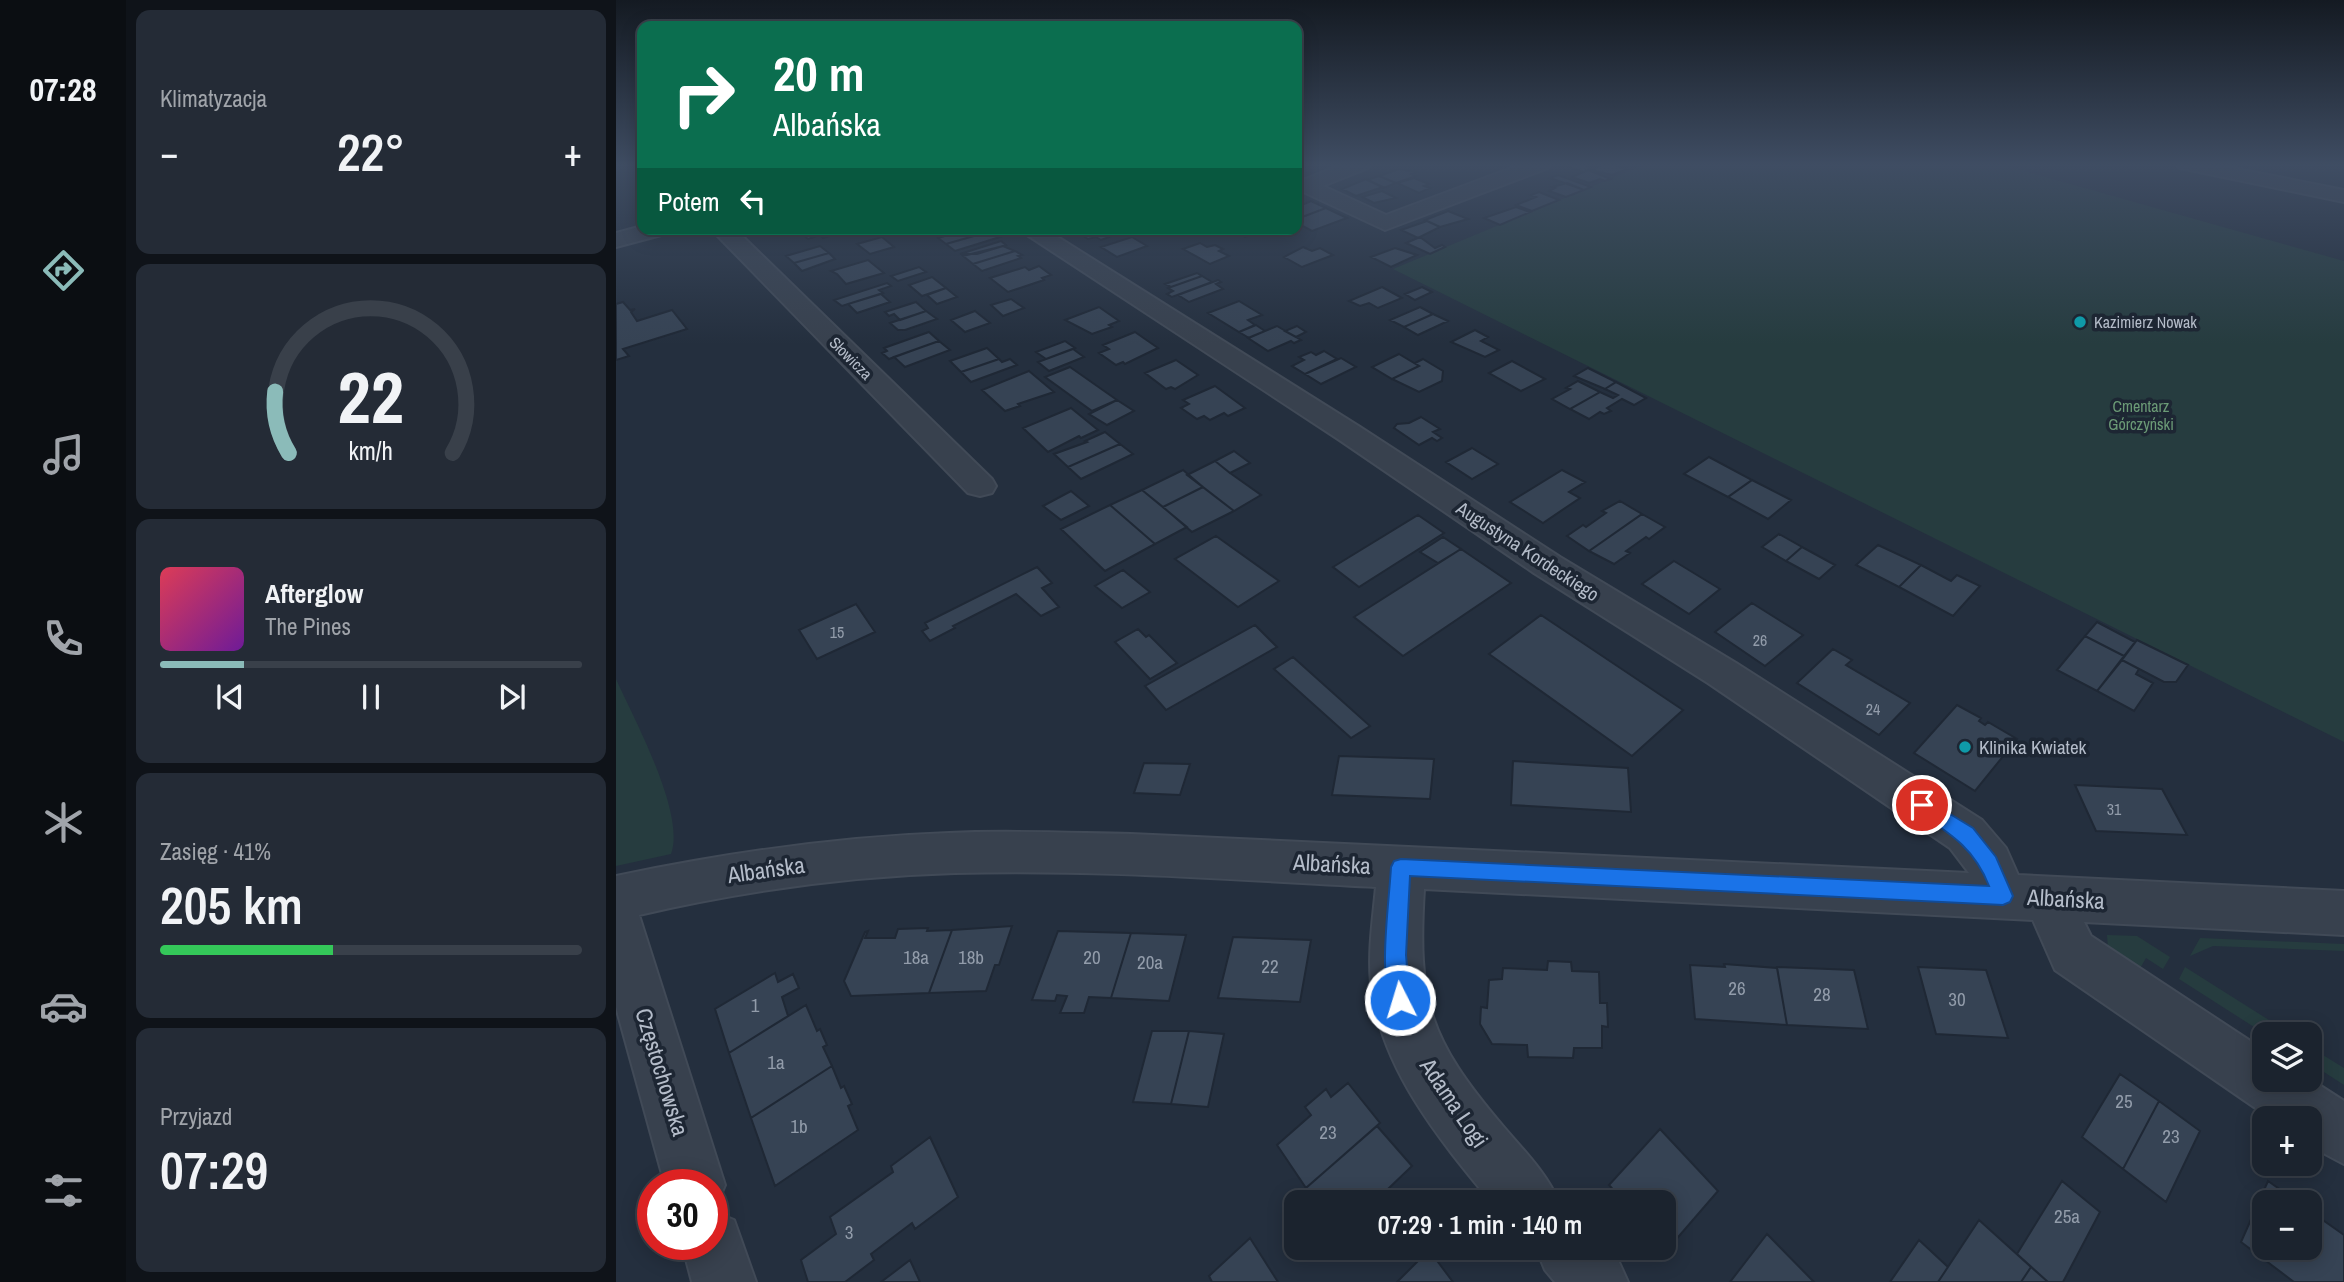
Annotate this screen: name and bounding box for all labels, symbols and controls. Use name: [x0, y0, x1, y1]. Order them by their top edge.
text: 20 m: [773, 40, 865, 106]
icon: right: [658, 49, 749, 140]
text: 07:28: [29, 68, 97, 111]
text: Klimatyzacja: [160, 83, 267, 114]
text: Albańska: [773, 103, 881, 146]
text: 22°: [337, 117, 405, 187]
text: −: [160, 127, 178, 178]
text: +: [564, 127, 582, 178]
icon: left: [734, 182, 772, 220]
text: Potem: [658, 184, 720, 219]
icon: directions: [39, 246, 88, 295]
place label: Kazimierz Nowak: [2094, 311, 2197, 333]
marker: Kazimierz Nowak: [2072, 314, 2088, 330]
street label: Słowicza: [825, 332, 878, 385]
text: 22: [338, 348, 404, 446]
park label: Cmentarz Górczyński: [2108, 395, 2174, 435]
icon: music: [39, 430, 88, 479]
text: km/h: [349, 433, 393, 467]
street label: Augustyna Kordeckiego: [1451, 495, 1604, 607]
text: Afterglow: [265, 576, 363, 611]
text: The Pines: [265, 611, 351, 642]
icon: phone: [39, 614, 88, 663]
house number: 15: [830, 621, 844, 643]
house number: 26: [1753, 629, 1767, 651]
icon: previous: [211, 678, 249, 716]
icon: pause: [352, 678, 390, 716]
icon: next: [493, 678, 531, 716]
house number: 24: [1866, 698, 1880, 720]
place label: Klinika Kwiatek: [1979, 734, 2087, 760]
marker: Klinika Kwiatek: [1957, 739, 1973, 755]
pin: [1892, 775, 1952, 835]
icon: arrive: [1903, 786, 1941, 824]
icon: climate: [39, 798, 88, 847]
house number: 31: [2107, 798, 2122, 820]
text: Zasięg · 41%: [160, 836, 271, 867]
street label: Albańska: [1291, 846, 1372, 881]
street label: Albańska: [724, 849, 807, 890]
text: 205 km: [160, 870, 303, 940]
street label: Albańska: [2025, 881, 2106, 916]
house number: 18a: [903, 944, 929, 970]
house number: 18b: [958, 944, 984, 970]
house number: 20: [1083, 944, 1101, 970]
house number: 20a: [1137, 949, 1163, 975]
house number: 22: [1261, 953, 1279, 979]
position arrow: [1363, 963, 1437, 1037]
house number: 26: [1728, 975, 1746, 1001]
house number: 28: [1813, 981, 1831, 1007]
icon: car: [39, 982, 88, 1031]
house number: 30: [1948, 986, 1966, 1012]
house number: 1: [751, 992, 760, 1018]
street label: Częstochowska: [628, 1004, 697, 1140]
map controls: [2252, 1022, 2322, 1260]
button: layers: [2252, 1022, 2322, 1092]
house number: 1a: [767, 1049, 785, 1075]
street label: Adama Logi: [1413, 1051, 1496, 1154]
house number: 25: [2115, 1088, 2133, 1114]
text: Przyjazd: [160, 1101, 232, 1132]
button: +: [2252, 1106, 2322, 1176]
house number: 1b: [790, 1113, 808, 1139]
house number: 23: [1319, 1119, 1337, 1145]
house number: 23: [2162, 1123, 2180, 1149]
text: 07:29: [160, 1135, 268, 1205]
icon: filters: [39, 1166, 88, 1215]
speed limit sign: 30: [637, 1169, 728, 1260]
button: −: [2252, 1190, 2322, 1260]
house number: 25a: [2054, 1203, 2080, 1229]
text: 07:29 · 1 min · 140 m: [1378, 1207, 1582, 1242]
house number: 3: [845, 1219, 853, 1245]

